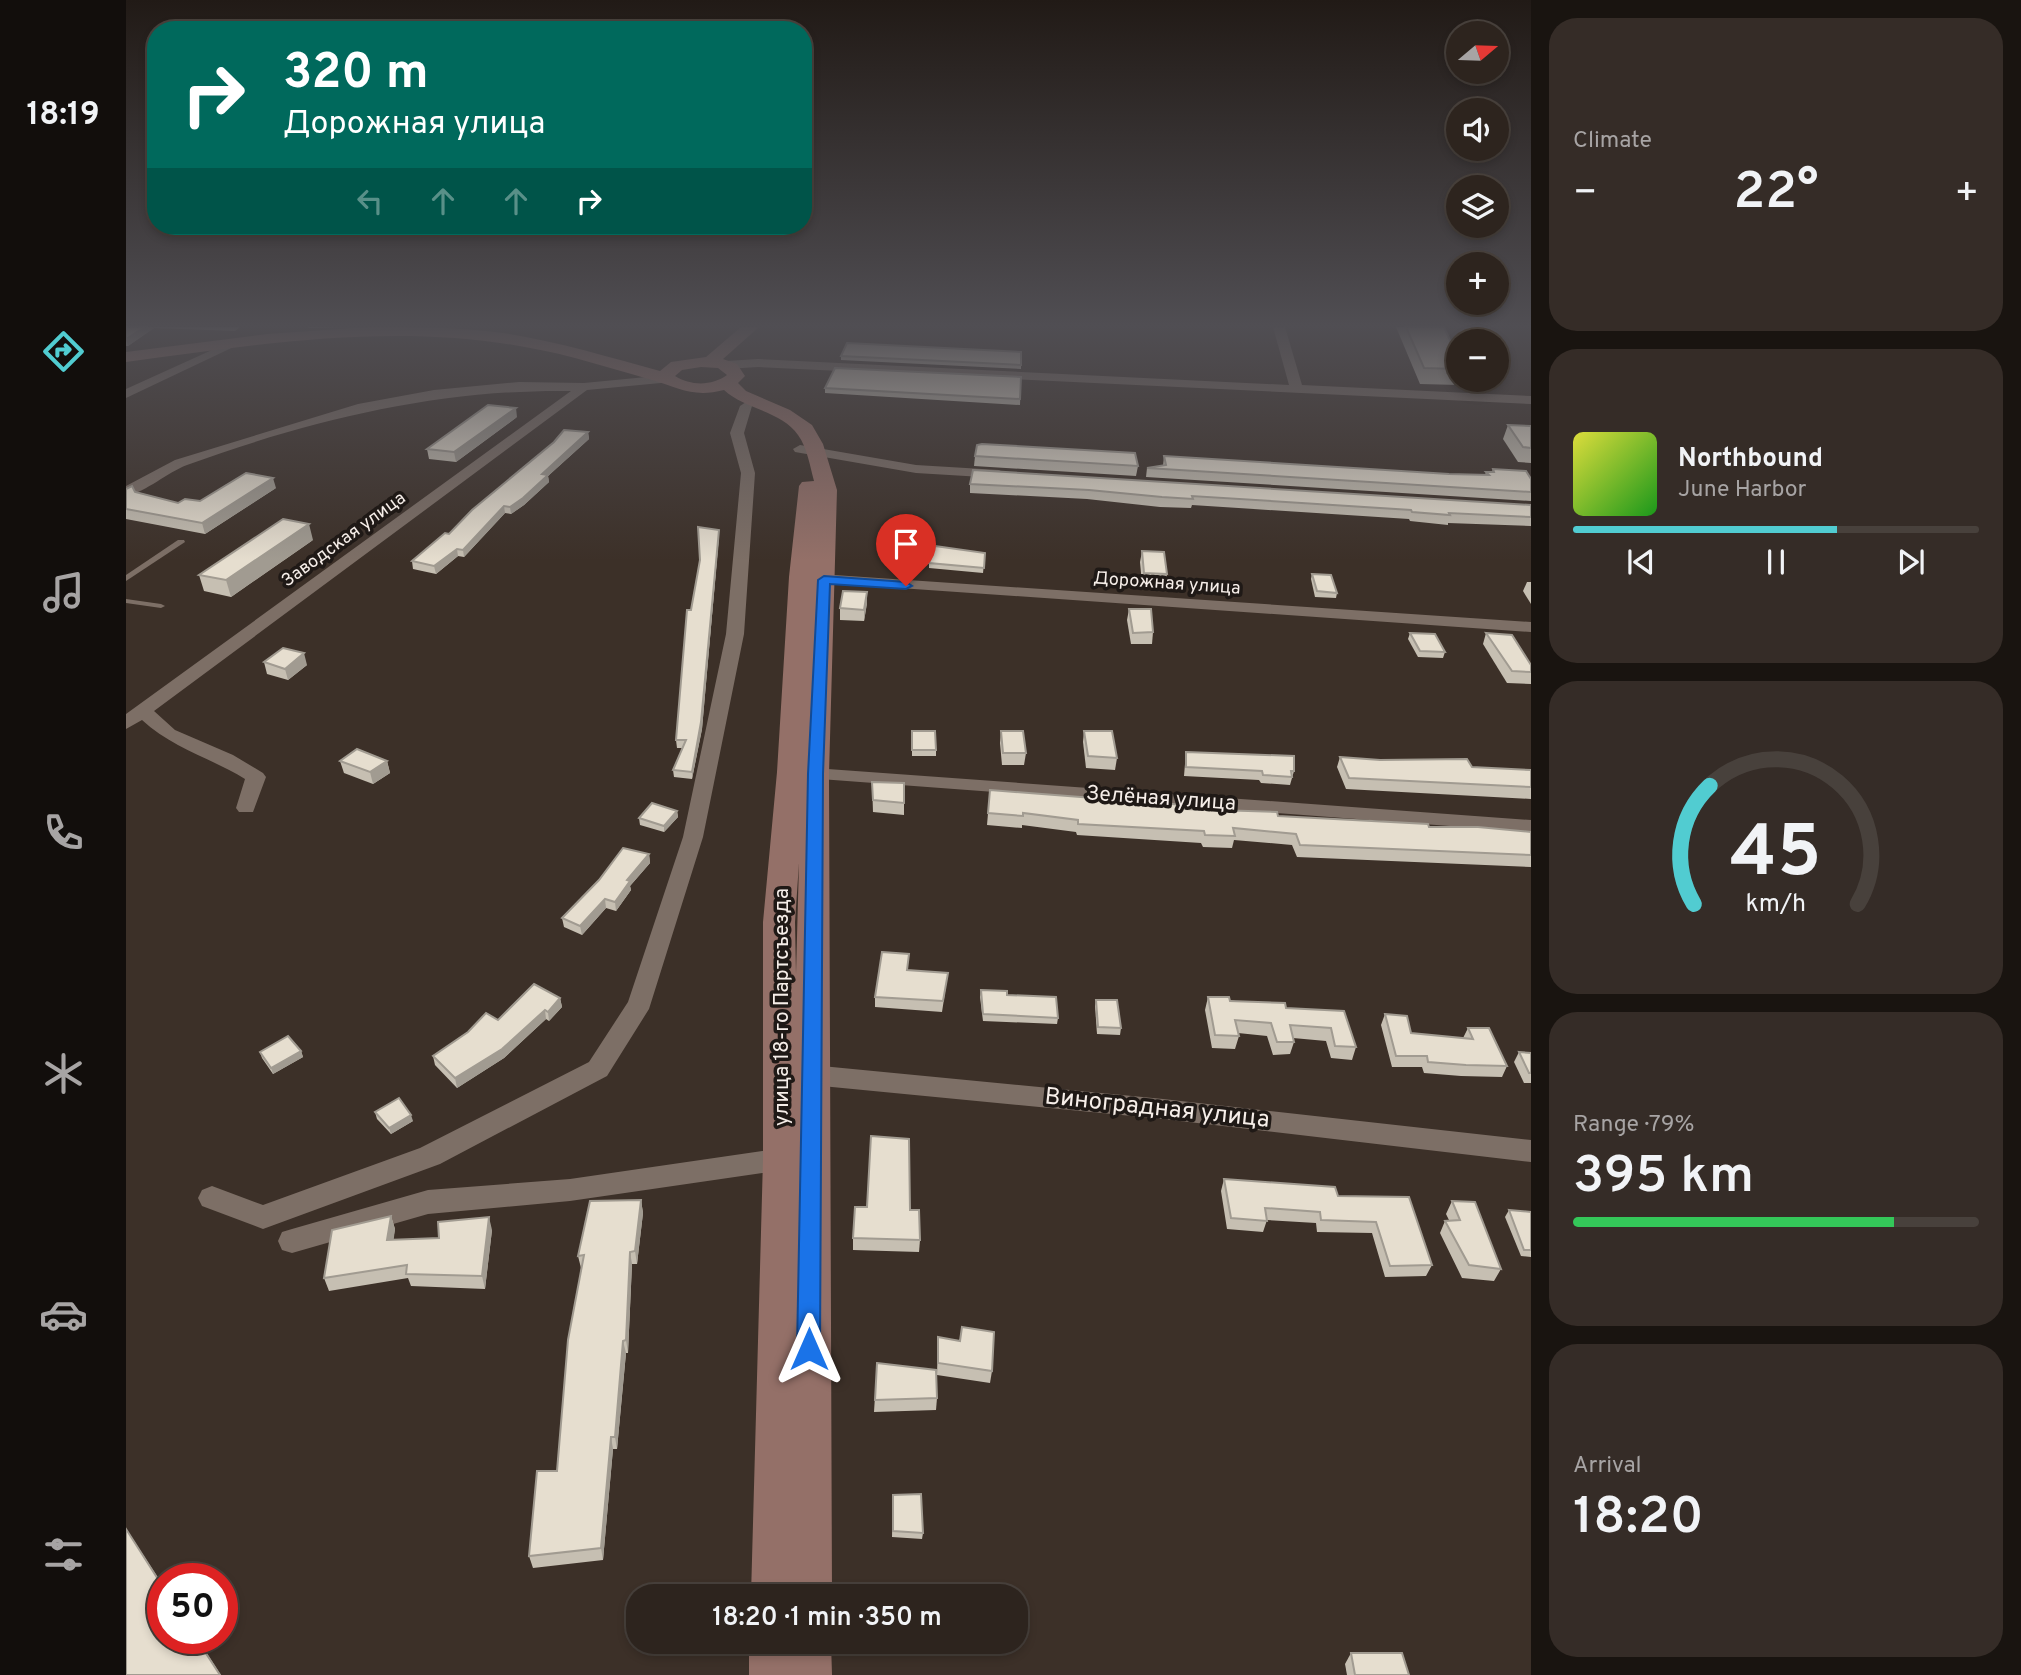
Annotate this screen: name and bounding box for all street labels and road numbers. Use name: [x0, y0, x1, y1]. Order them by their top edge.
street label: Заводская улица: [277, 487, 411, 593]
street label: Дорожная улица: [1093, 567, 1241, 601]
street label: Зелёная улица: [1085, 780, 1237, 818]
street label: улица 18-го Партсъезда: [769, 888, 796, 1126]
street label: Виноградная улица: [1043, 1082, 1271, 1136]

